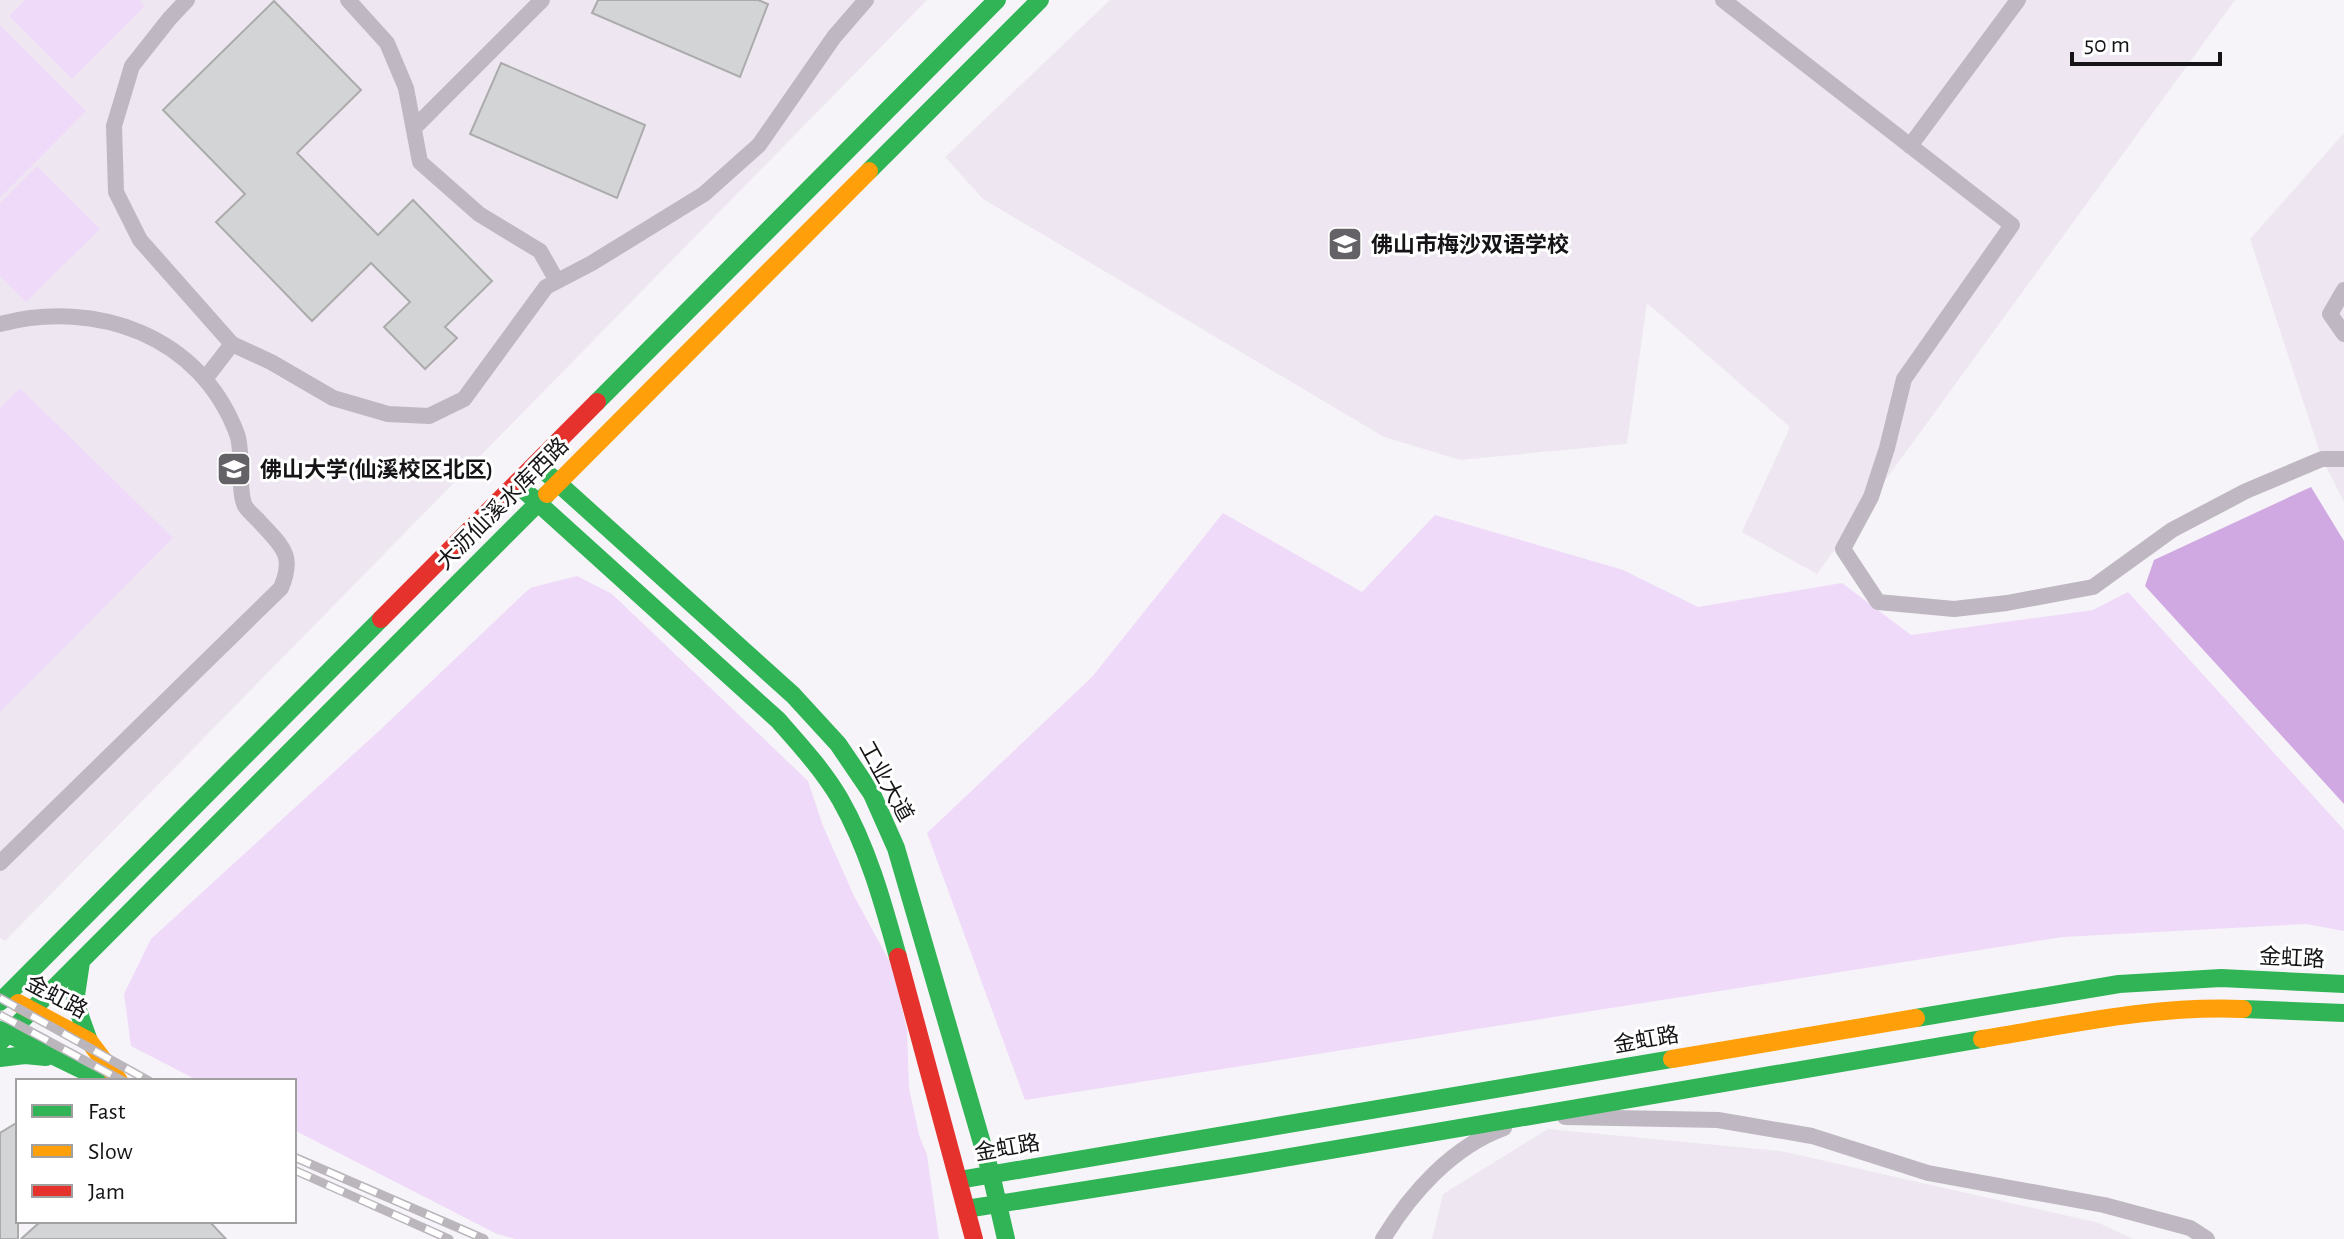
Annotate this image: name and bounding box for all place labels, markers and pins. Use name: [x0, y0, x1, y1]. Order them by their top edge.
school or university icon: 佛山市梅沙双语学校: [1326, 225, 1364, 263]
place label: 佛山市梅沙双语学校: [1371, 233, 1569, 256]
school or university icon: 佛山大学(仙溪校区北区): [215, 450, 253, 488]
place label: 佛山大学(仙溪校区北区): [260, 458, 493, 481]

